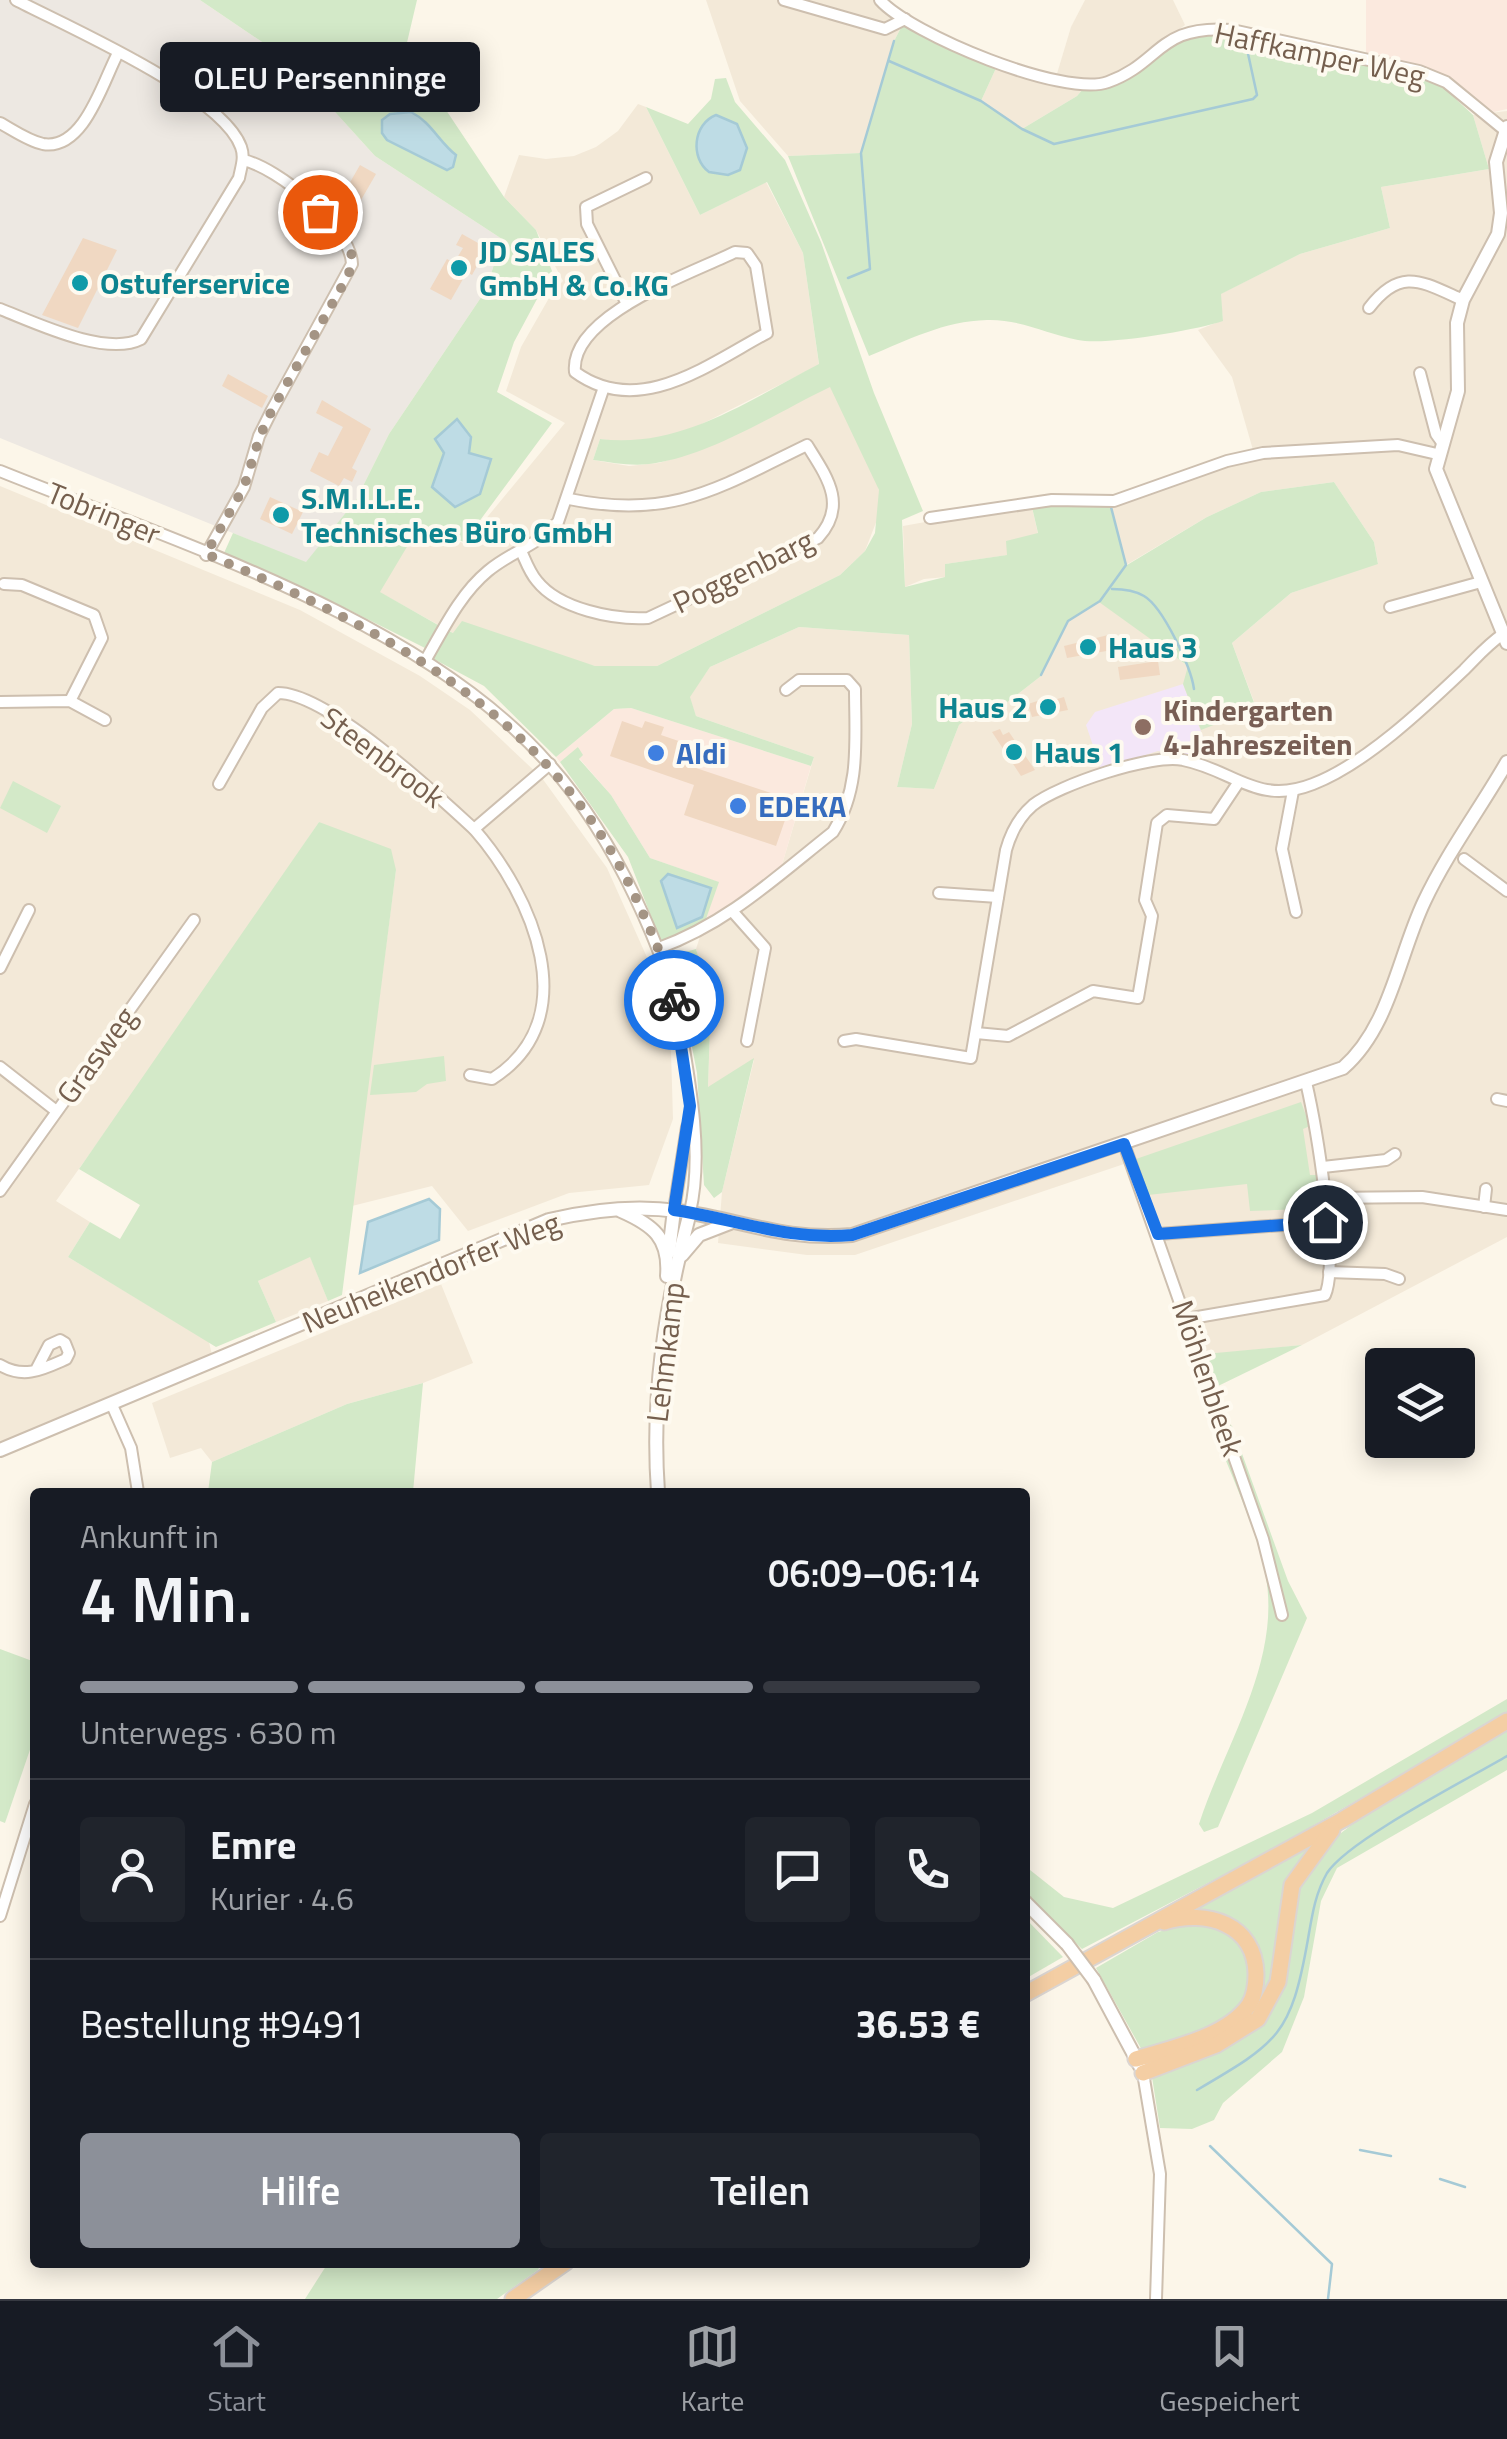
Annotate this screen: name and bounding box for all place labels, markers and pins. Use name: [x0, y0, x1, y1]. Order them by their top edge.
callout: OLEU Persenninge: [160, 42, 480, 112]
pin: [278, 170, 363, 255]
place label: JD SALES GmbH & Co.KG: [479, 228, 669, 308]
marker: JD SALES GmbH & Co.KG: [448, 257, 470, 279]
place label: Ostuferservice: [100, 260, 290, 306]
marker: Ostuferservice: [69, 272, 91, 294]
place label: S.M.I.L.E. Technisches Büro GmbH: [301, 475, 613, 555]
marker: S.M.I.L.E. Technisches Büro GmbH: [270, 504, 292, 526]
place label: Haus 3: [1108, 624, 1198, 670]
marker: Haus 3: [1077, 636, 1099, 658]
place label: Haus 2: [938, 684, 1028, 730]
place label: Kindergarten 4-Jahreszeiten: [1163, 687, 1353, 767]
marker: Haus 2: [1037, 696, 1059, 718]
marker: Kindergarten 4-Jahreszeiten: [1132, 716, 1154, 738]
place label: Haus 1: [1034, 729, 1124, 775]
place label: Aldi: [676, 730, 726, 776]
marker: Haus 1: [1003, 741, 1025, 763]
marker: Aldi: [645, 742, 667, 764]
place label: EDEKA: [758, 783, 846, 829]
marker: EDEKA: [727, 795, 749, 817]
pin: [1283, 1180, 1368, 1265]

